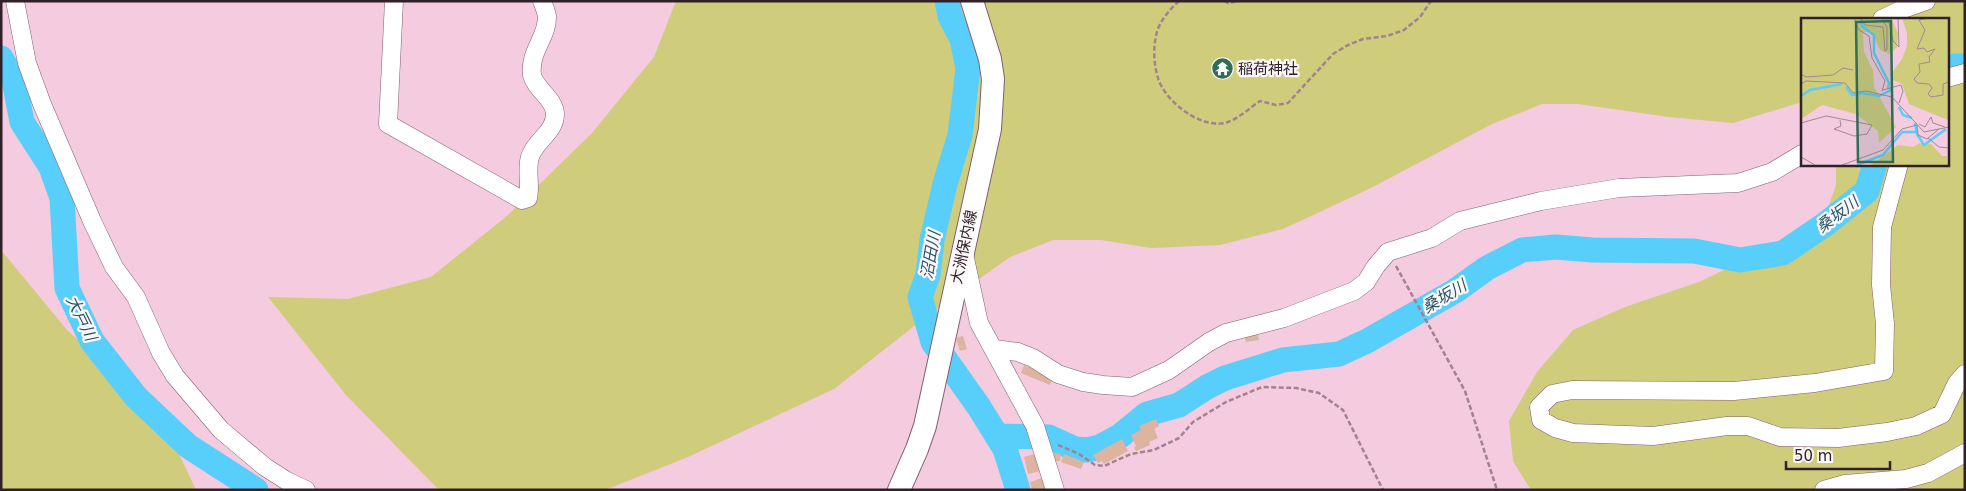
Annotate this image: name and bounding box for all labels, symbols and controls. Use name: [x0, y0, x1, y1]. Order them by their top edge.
inset map: [1801, 18, 1948, 165]
temple icon: 稲荷神社: [1210, 57, 1234, 81]
place label: 稲荷神社: [1238, 60, 1298, 78]
water label: 桑坂川: [1812, 191, 1864, 236]
street label: 大洲保内線: [947, 208, 981, 286]
water label: 沼田川: [917, 228, 944, 280]
water label: 桑坂川: [1419, 275, 1471, 317]
water label: 大戸川: [62, 292, 101, 346]
scale bar: [1786, 438, 1890, 470]
text: 50 m: [1794, 447, 1832, 465]

